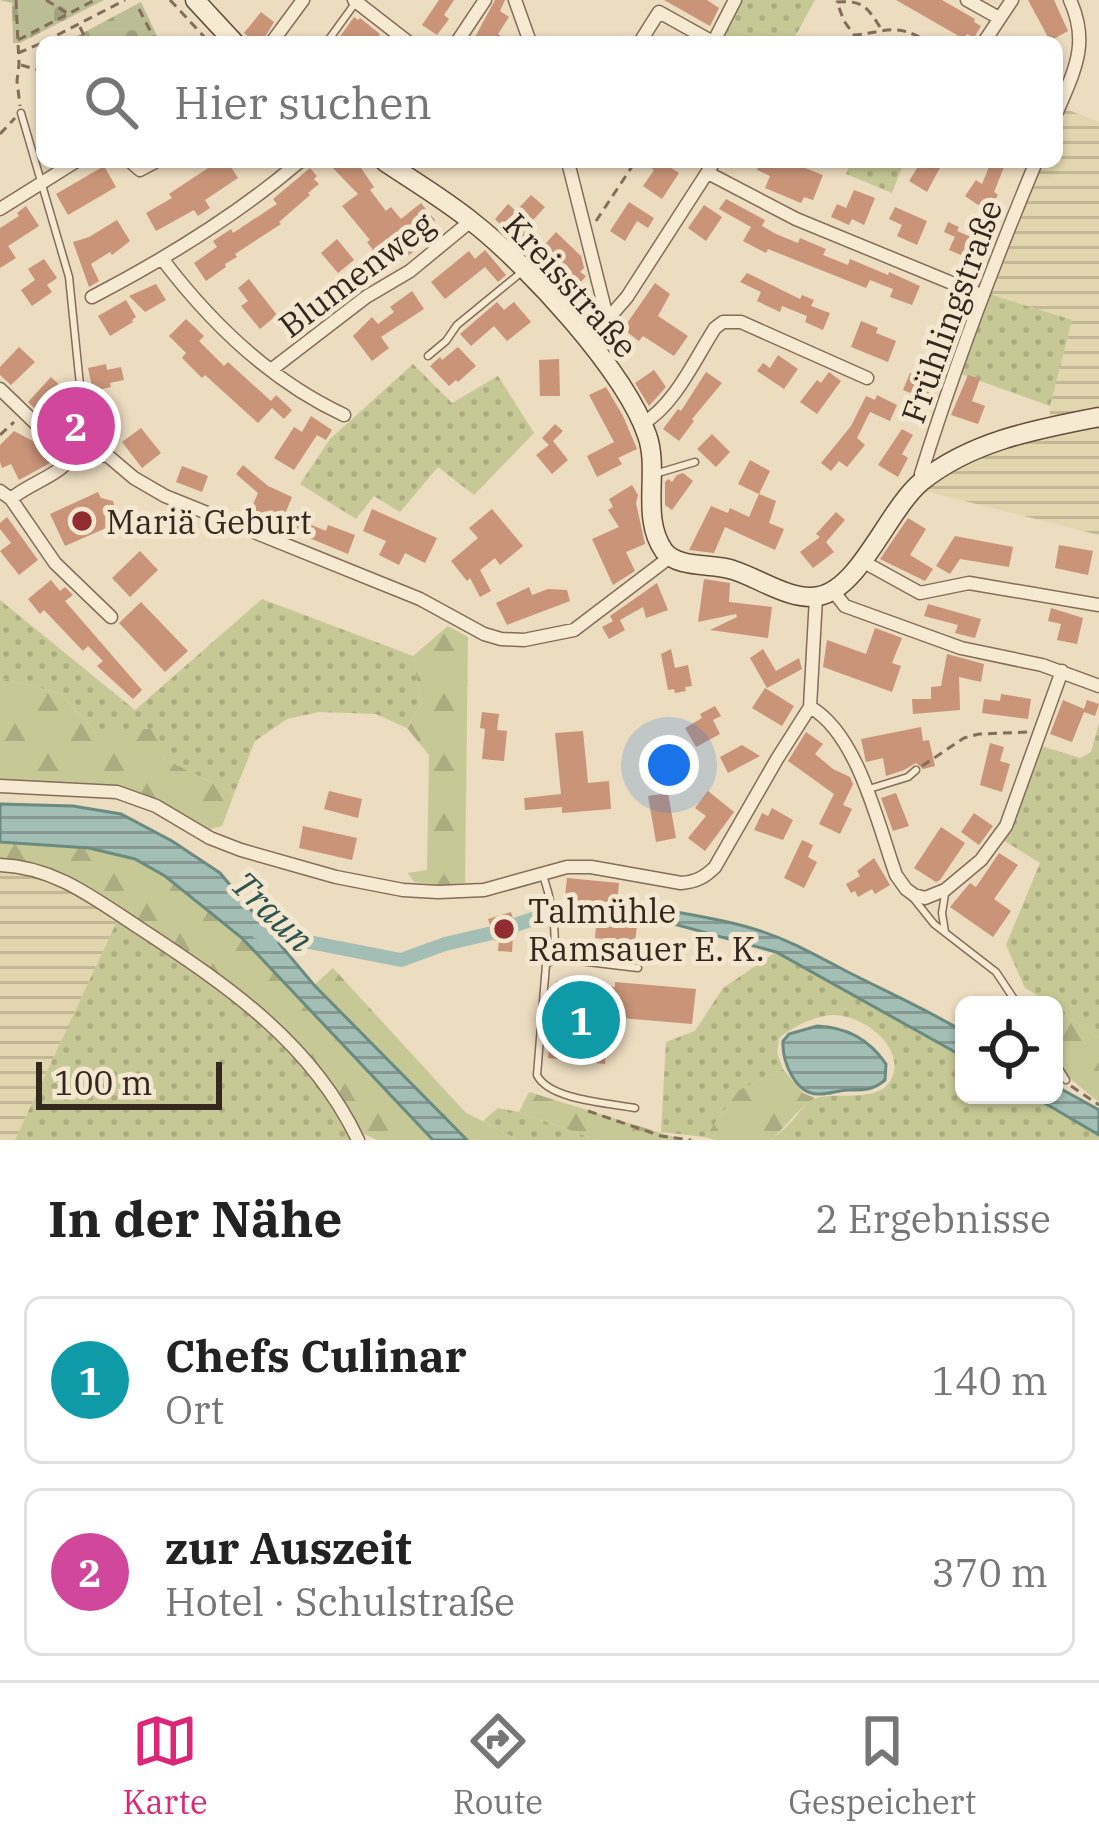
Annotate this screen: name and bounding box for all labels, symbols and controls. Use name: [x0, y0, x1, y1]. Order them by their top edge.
search box: [36, 36, 1063, 168]
icon: search: [78, 69, 144, 135]
text: Hier suchen: [174, 73, 432, 131]
street label: Frühlingstraße: [891, 193, 1011, 429]
street label: Blumenweg: [270, 202, 442, 346]
street label: Kreisstraße: [495, 204, 647, 366]
pin: 2: [37, 381, 115, 471]
place label: Mariä Geburt: [106, 500, 312, 543]
marker: Mariä Geburt: [69, 508, 95, 534]
your location: [639, 735, 699, 795]
water label: Traun: [222, 860, 325, 962]
place label: Talmühle Ramsauer E. K.: [528, 889, 764, 970]
marker: Talmühle Ramsauer E. K.: [491, 916, 517, 942]
pin: 1: [542, 975, 620, 1065]
map controls: [955, 996, 1063, 1104]
button: locate: [955, 996, 1063, 1104]
scale bar: [36, 1056, 222, 1109]
text: 100 m: [54, 1061, 153, 1104]
text: In der Nähe: [48, 1185, 342, 1251]
text: 2 Ergebnisse: [815, 1193, 1051, 1244]
text: Chefs Culinar: [165, 1326, 467, 1384]
text: 1: [78, 1355, 102, 1406]
text: 140 m: [932, 1355, 1048, 1406]
text: Ort: [165, 1384, 224, 1435]
text: zur Auszeit: [165, 1518, 412, 1576]
text: 2: [78, 1547, 102, 1598]
text: 370 m: [932, 1547, 1048, 1598]
text: Hotel · Schulstraße: [165, 1576, 515, 1627]
tab: Karte: [123, 1708, 208, 1823]
tab: Route: [453, 1708, 543, 1823]
tab: Gespeichert: [788, 1708, 976, 1823]

